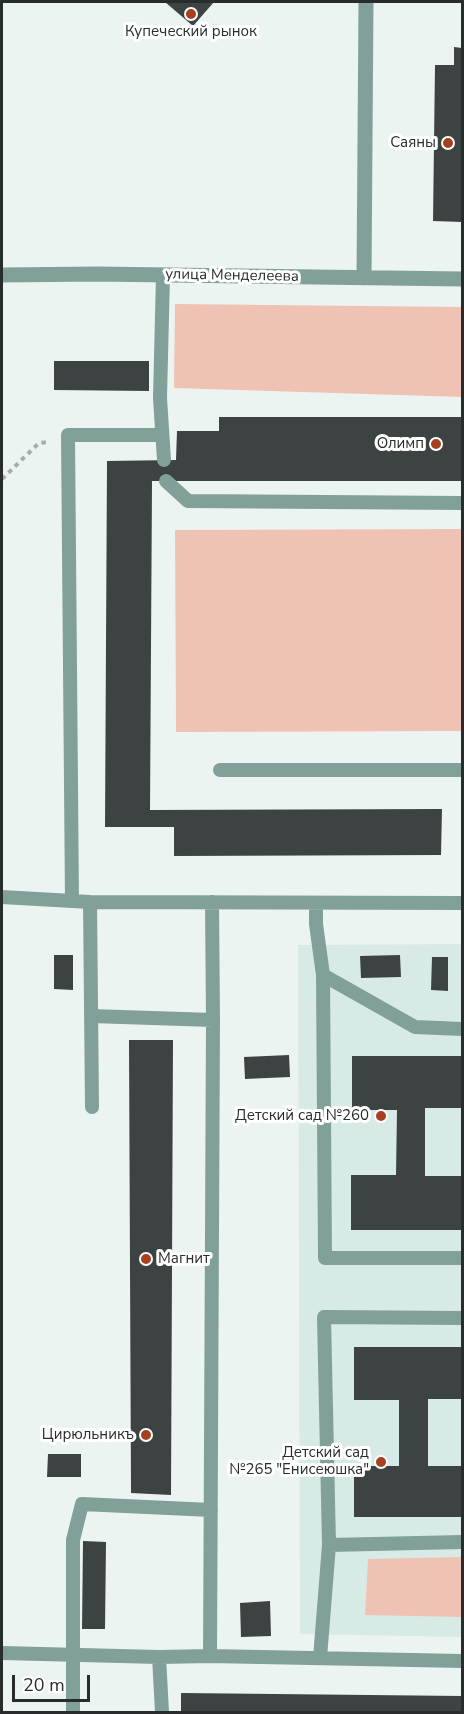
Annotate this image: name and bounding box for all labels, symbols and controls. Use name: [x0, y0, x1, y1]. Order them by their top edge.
marker: Купеческий рынок: [184, 7, 198, 21]
place label: Купеческий рынок: [125, 23, 257, 41]
place label: Саяны: [390, 134, 436, 152]
marker: Саяны: [441, 136, 455, 150]
street label: улица Менделеева: [165, 266, 299, 286]
place label: Олимп: [377, 435, 424, 453]
marker: Олимп: [429, 437, 443, 451]
place label: Детский сад №260: [235, 1107, 369, 1125]
marker: Детский сад №260: [374, 1109, 388, 1123]
place label: Магнит: [158, 1250, 210, 1268]
marker: Магнит: [139, 1252, 153, 1266]
place label: Цирюльникъ: [42, 1426, 134, 1444]
marker: Цирюльникъ: [139, 1428, 153, 1442]
place label: Детский сад №265 "Енисеюшка": [229, 1444, 369, 1479]
marker: Детский сад №265 "Енисеюшка": [374, 1455, 388, 1469]
scale bar: [15, 1663, 93, 1701]
text: 20 m: [23, 1673, 65, 1697]

